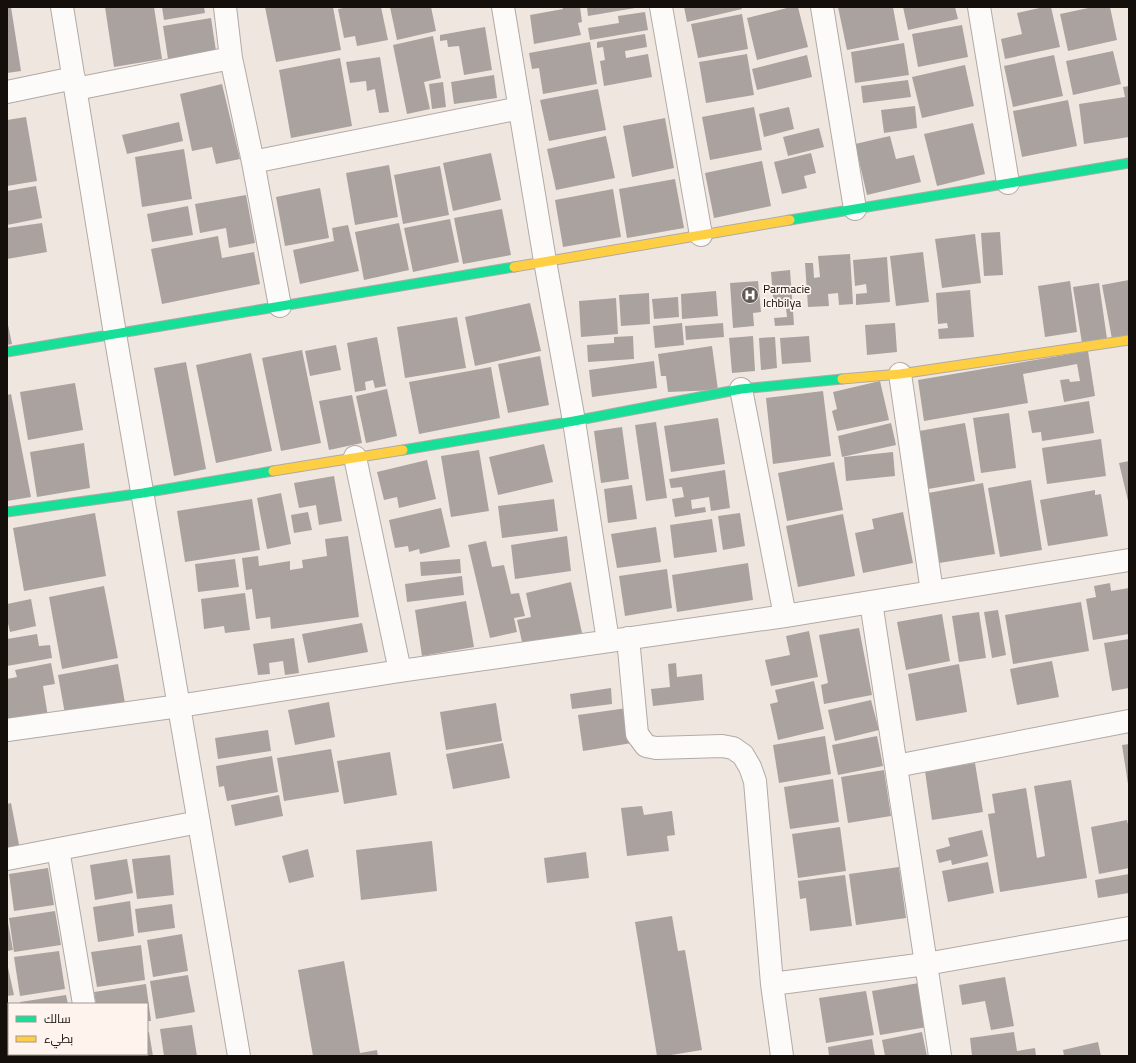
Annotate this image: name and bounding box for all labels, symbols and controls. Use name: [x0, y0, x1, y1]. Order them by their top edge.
place label: Parmacie Ichbilya: [763, 277, 810, 314]
hospital icon: Parmacie Ichbilya: [740, 285, 760, 305]
legend: [8, 1003, 148, 1055]
text: سالك: [44, 1007, 71, 1030]
text: بطيء: [44, 1027, 73, 1050]

